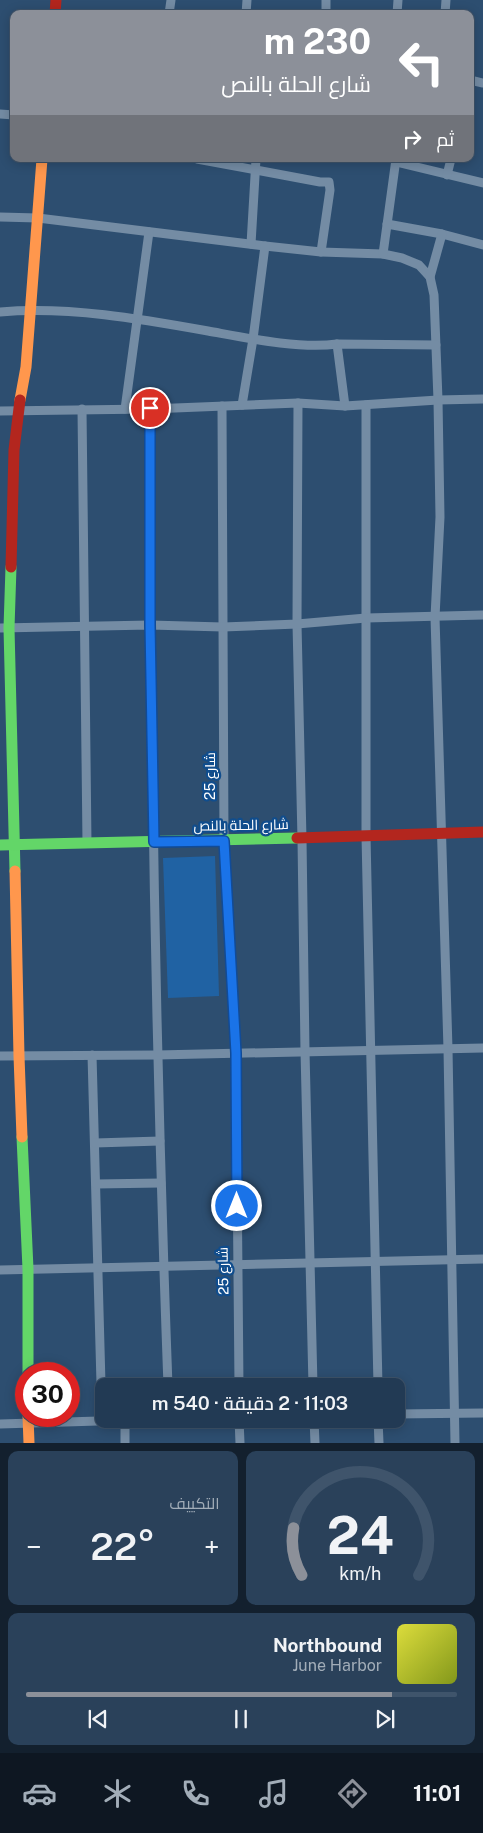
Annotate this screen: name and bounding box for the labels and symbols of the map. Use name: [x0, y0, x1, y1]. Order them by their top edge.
pin: [129, 387, 171, 429]
street label: شارع 25: [202, 752, 219, 800]
street label: شارع الحلة بالنص: [193, 816, 289, 835]
position arrow: [210, 1179, 262, 1231]
street label: شارع 25: [215, 1247, 232, 1295]
speed limit sign: 30: [15, 1362, 80, 1427]

